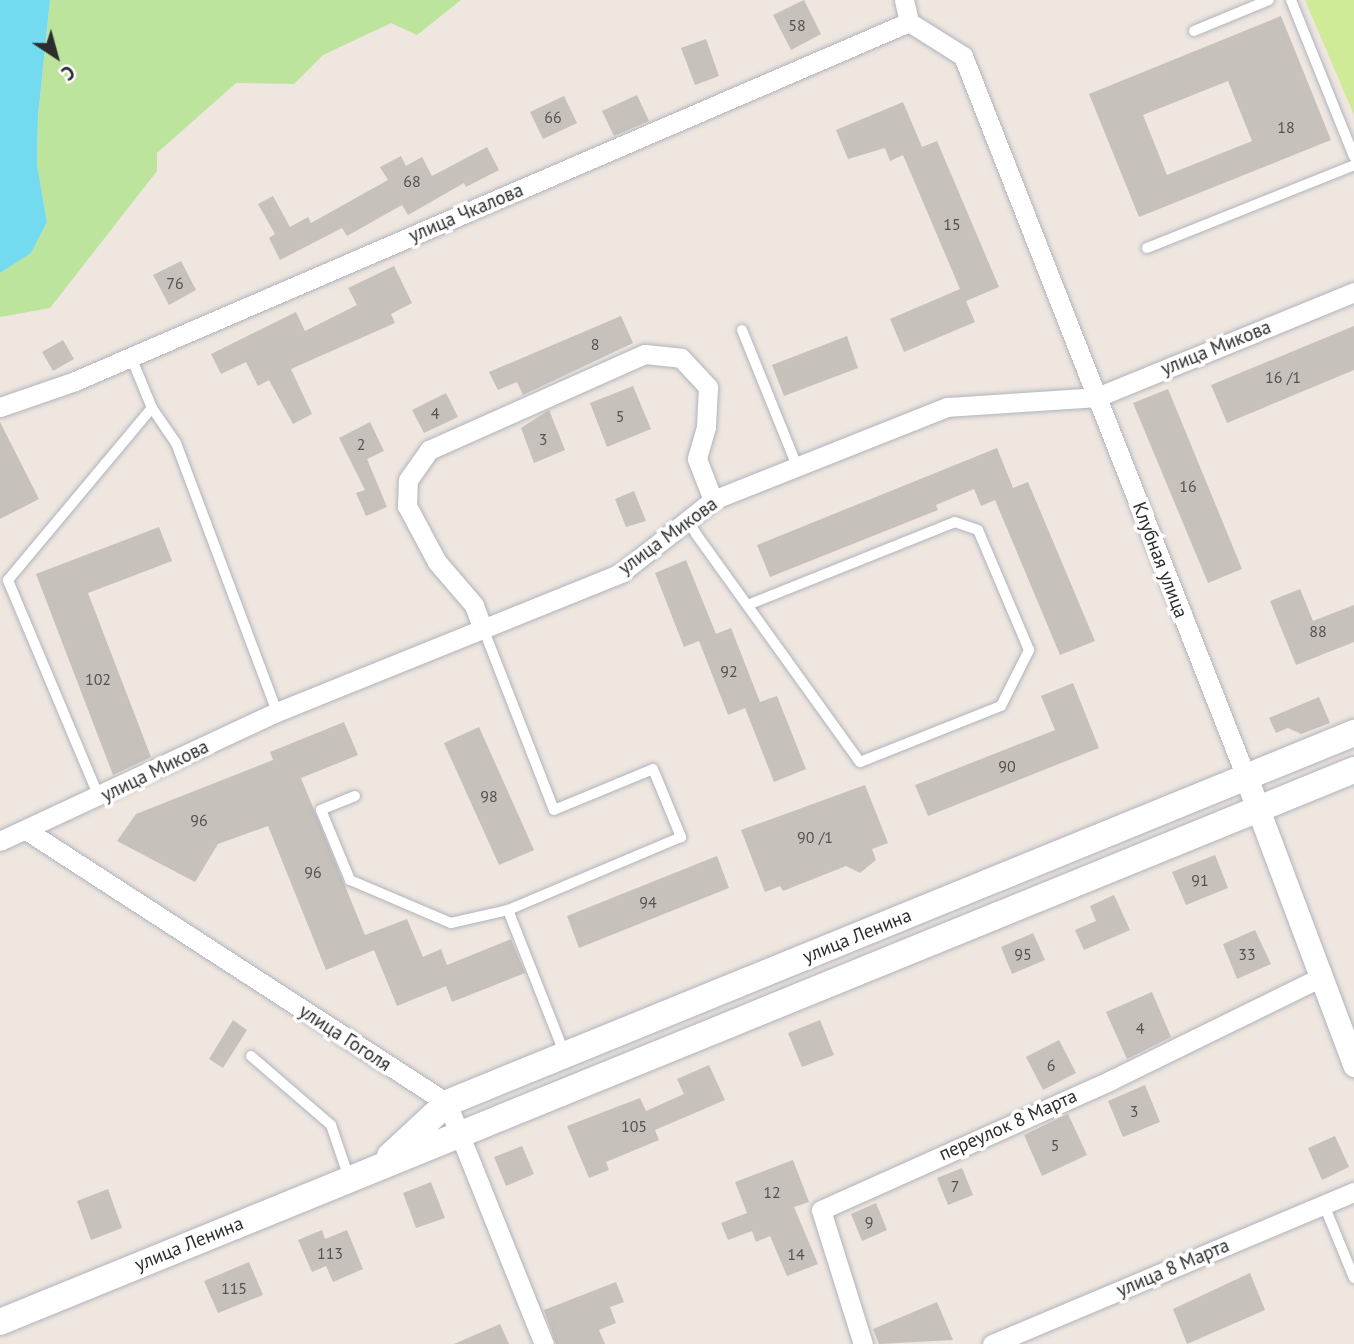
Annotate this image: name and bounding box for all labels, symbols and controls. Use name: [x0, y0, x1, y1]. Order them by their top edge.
house number: 58: [788, 15, 806, 35]
north arrow: [21, 21, 91, 91]
text: С: [57, 60, 80, 86]
house number: 66: [544, 107, 562, 127]
house number: 18: [1277, 117, 1295, 137]
house number: 68: [403, 171, 421, 191]
street label: улица Чкалова: [405, 179, 527, 247]
house number: 15: [943, 214, 961, 234]
house number: 76: [166, 273, 184, 293]
street label: улица Микова: [1158, 316, 1274, 380]
house number: 8: [591, 334, 599, 354]
house number: 16 /1: [1265, 367, 1301, 387]
house number: 4: [431, 403, 439, 423]
house number: 5: [616, 406, 624, 426]
house number: 3: [539, 429, 547, 449]
house number: 2: [357, 434, 365, 454]
house number: 16: [1179, 476, 1197, 496]
street label: улица Микова: [614, 492, 722, 580]
street label: Клубная улица: [1127, 499, 1193, 621]
house number: 88: [1309, 621, 1327, 641]
house number: 92: [720, 661, 738, 681]
house number: 102: [85, 669, 111, 689]
street label: улица Микова: [98, 735, 212, 807]
house number: 90: [998, 756, 1016, 776]
house number: 98: [480, 786, 498, 806]
house number: 96: [190, 810, 208, 830]
house number: 90 /1: [797, 827, 833, 847]
house number: 96: [304, 862, 322, 882]
house number: 91: [1191, 870, 1209, 890]
house number: 94: [639, 892, 657, 912]
street label: улица Ленина: [799, 904, 915, 968]
house number: 95: [1014, 944, 1032, 964]
house number: 33: [1238, 944, 1256, 964]
street label: улица Гоголя: [295, 1000, 395, 1076]
house number: 4: [1136, 1018, 1144, 1038]
house number: 6: [1047, 1055, 1055, 1075]
street label: переулок 8 Марта: [935, 1084, 1081, 1166]
house number: 3: [1130, 1101, 1138, 1121]
house number: 105: [621, 1116, 647, 1136]
house number: 5: [1051, 1135, 1059, 1155]
house number: 7: [951, 1176, 959, 1196]
house number: 12: [763, 1182, 781, 1202]
street label: улица Ленина: [131, 1212, 247, 1276]
house number: 9: [865, 1212, 873, 1232]
street label: улица 8 Марта: [1113, 1234, 1233, 1302]
house number: 113: [317, 1243, 343, 1263]
house number: 14: [787, 1244, 805, 1264]
house number: 115: [221, 1278, 247, 1298]

